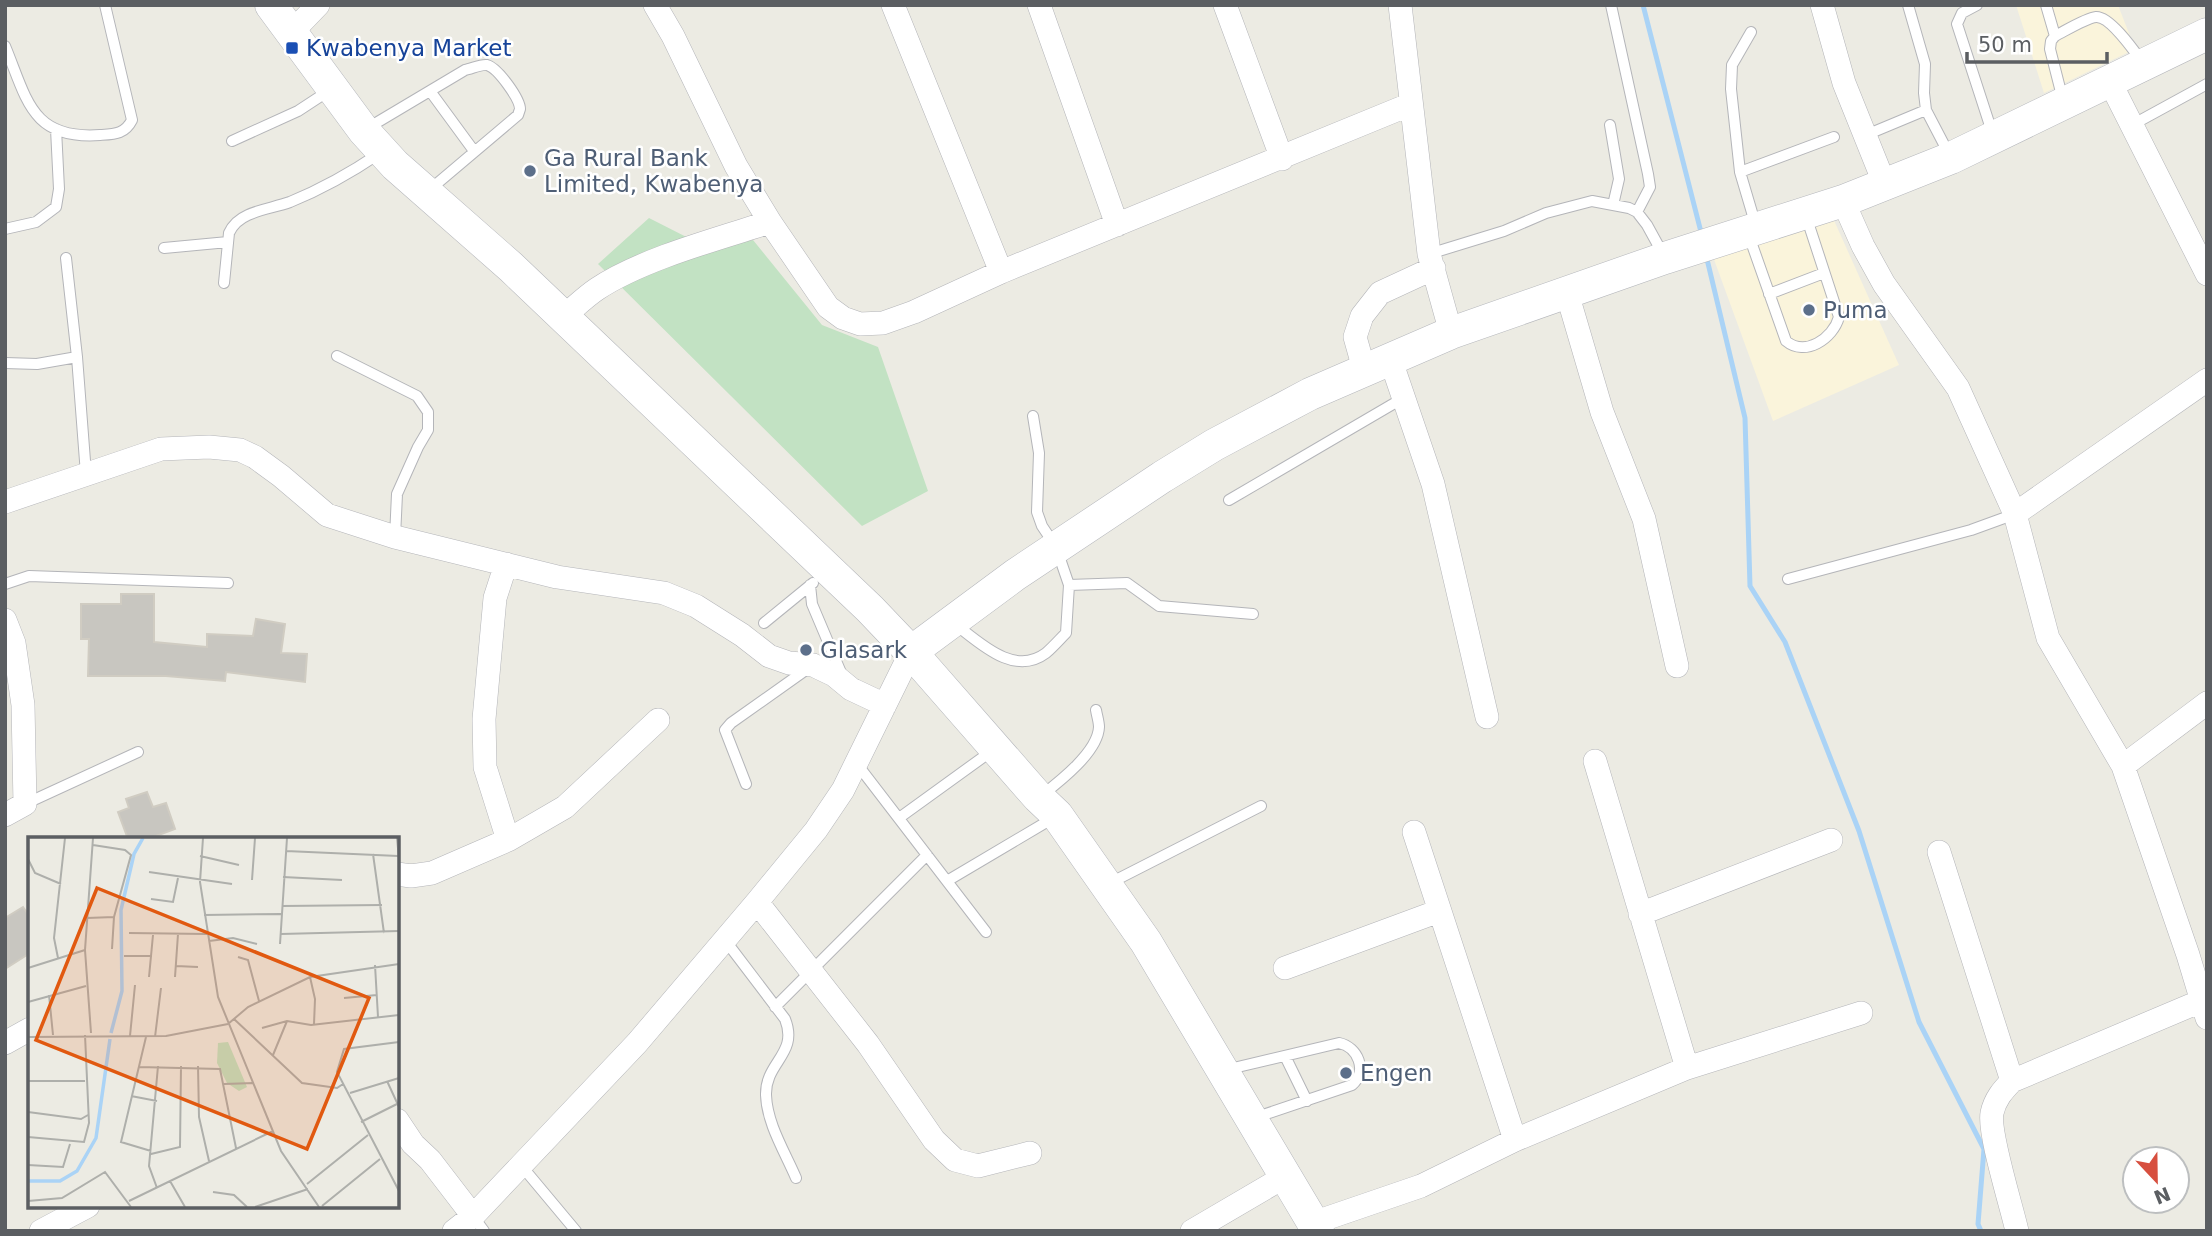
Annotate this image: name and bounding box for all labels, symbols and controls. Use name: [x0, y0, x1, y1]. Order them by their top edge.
scale bar: [1967, 21, 2107, 65]
text: 50 m: [1978, 33, 2032, 57]
place label: Kwabenya Market: [306, 35, 511, 61]
marker: Kwabenya Market: [284, 40, 300, 56]
place label: Ga Rural Bank Limited, Kwabenya: [544, 145, 763, 197]
marker: Ga Rural Bank Limited, Kwabenya: [522, 163, 538, 179]
place label: Puma: [1823, 297, 1888, 323]
marker: Puma: [1801, 302, 1817, 318]
place label: Glasark: [820, 637, 908, 663]
marker: Glasark: [798, 642, 814, 658]
inset map: [28, 837, 399, 1208]
place label: Engen: [1360, 1060, 1432, 1086]
marker: Engen: [1338, 1065, 1354, 1081]
north arrow: [2121, 1145, 2191, 1215]
text: N: [2151, 1183, 2174, 1209]

